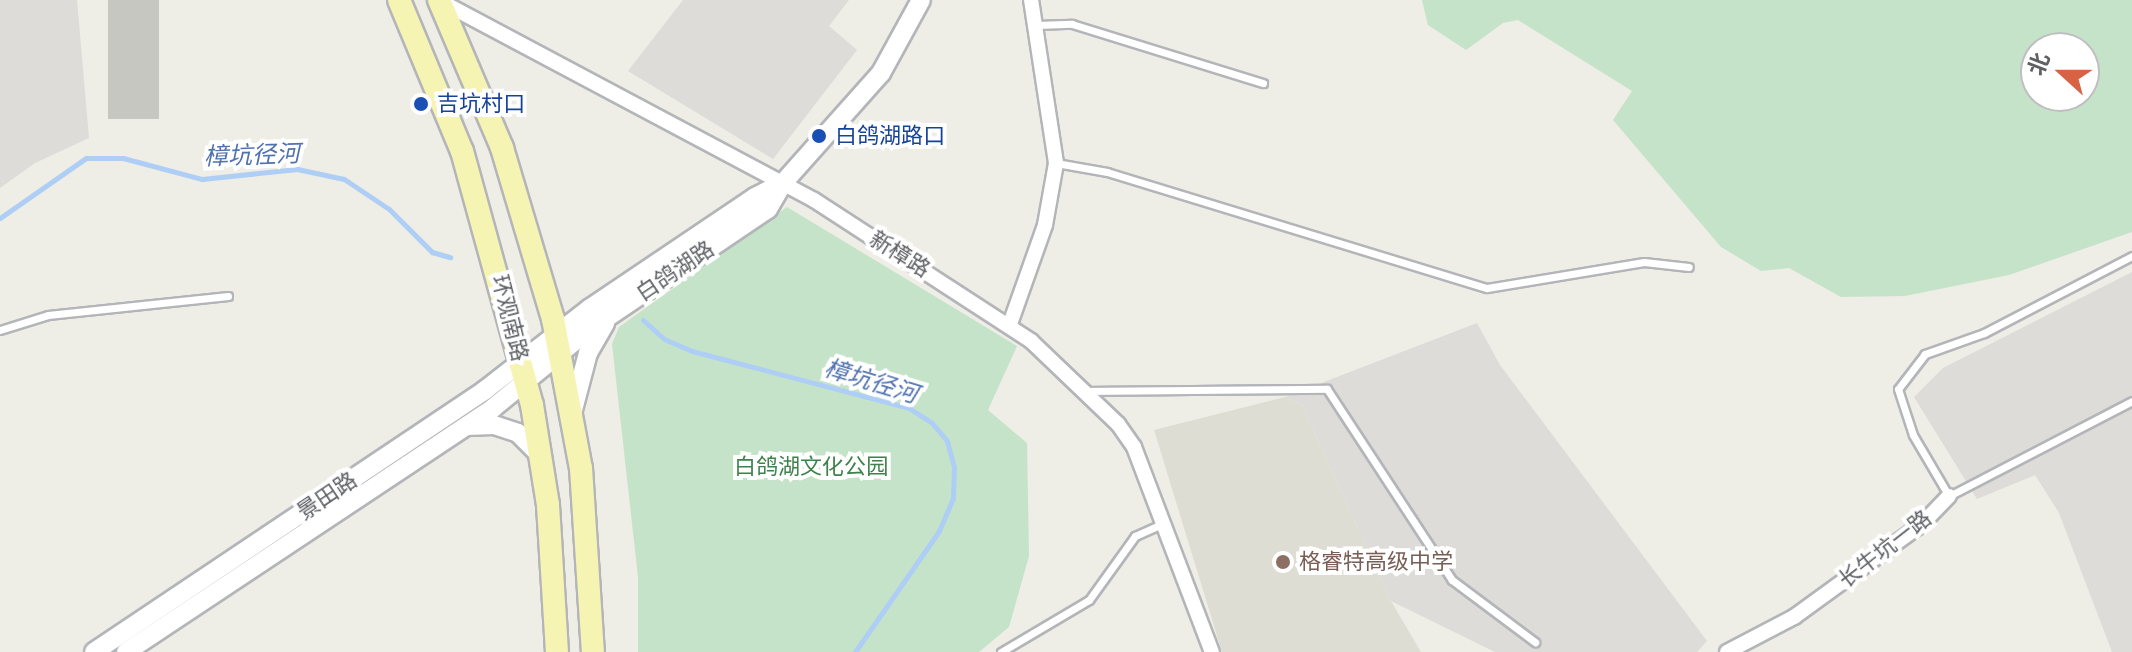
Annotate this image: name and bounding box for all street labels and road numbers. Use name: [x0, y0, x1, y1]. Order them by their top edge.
street label: 新樟路: [865, 225, 935, 283]
street label: 白鸽湖路: [631, 235, 719, 307]
street label: 环观南路: [487, 272, 533, 364]
street label: 景田路: [292, 467, 362, 525]
street label: 长牛坑一路: [1834, 505, 1936, 593]

